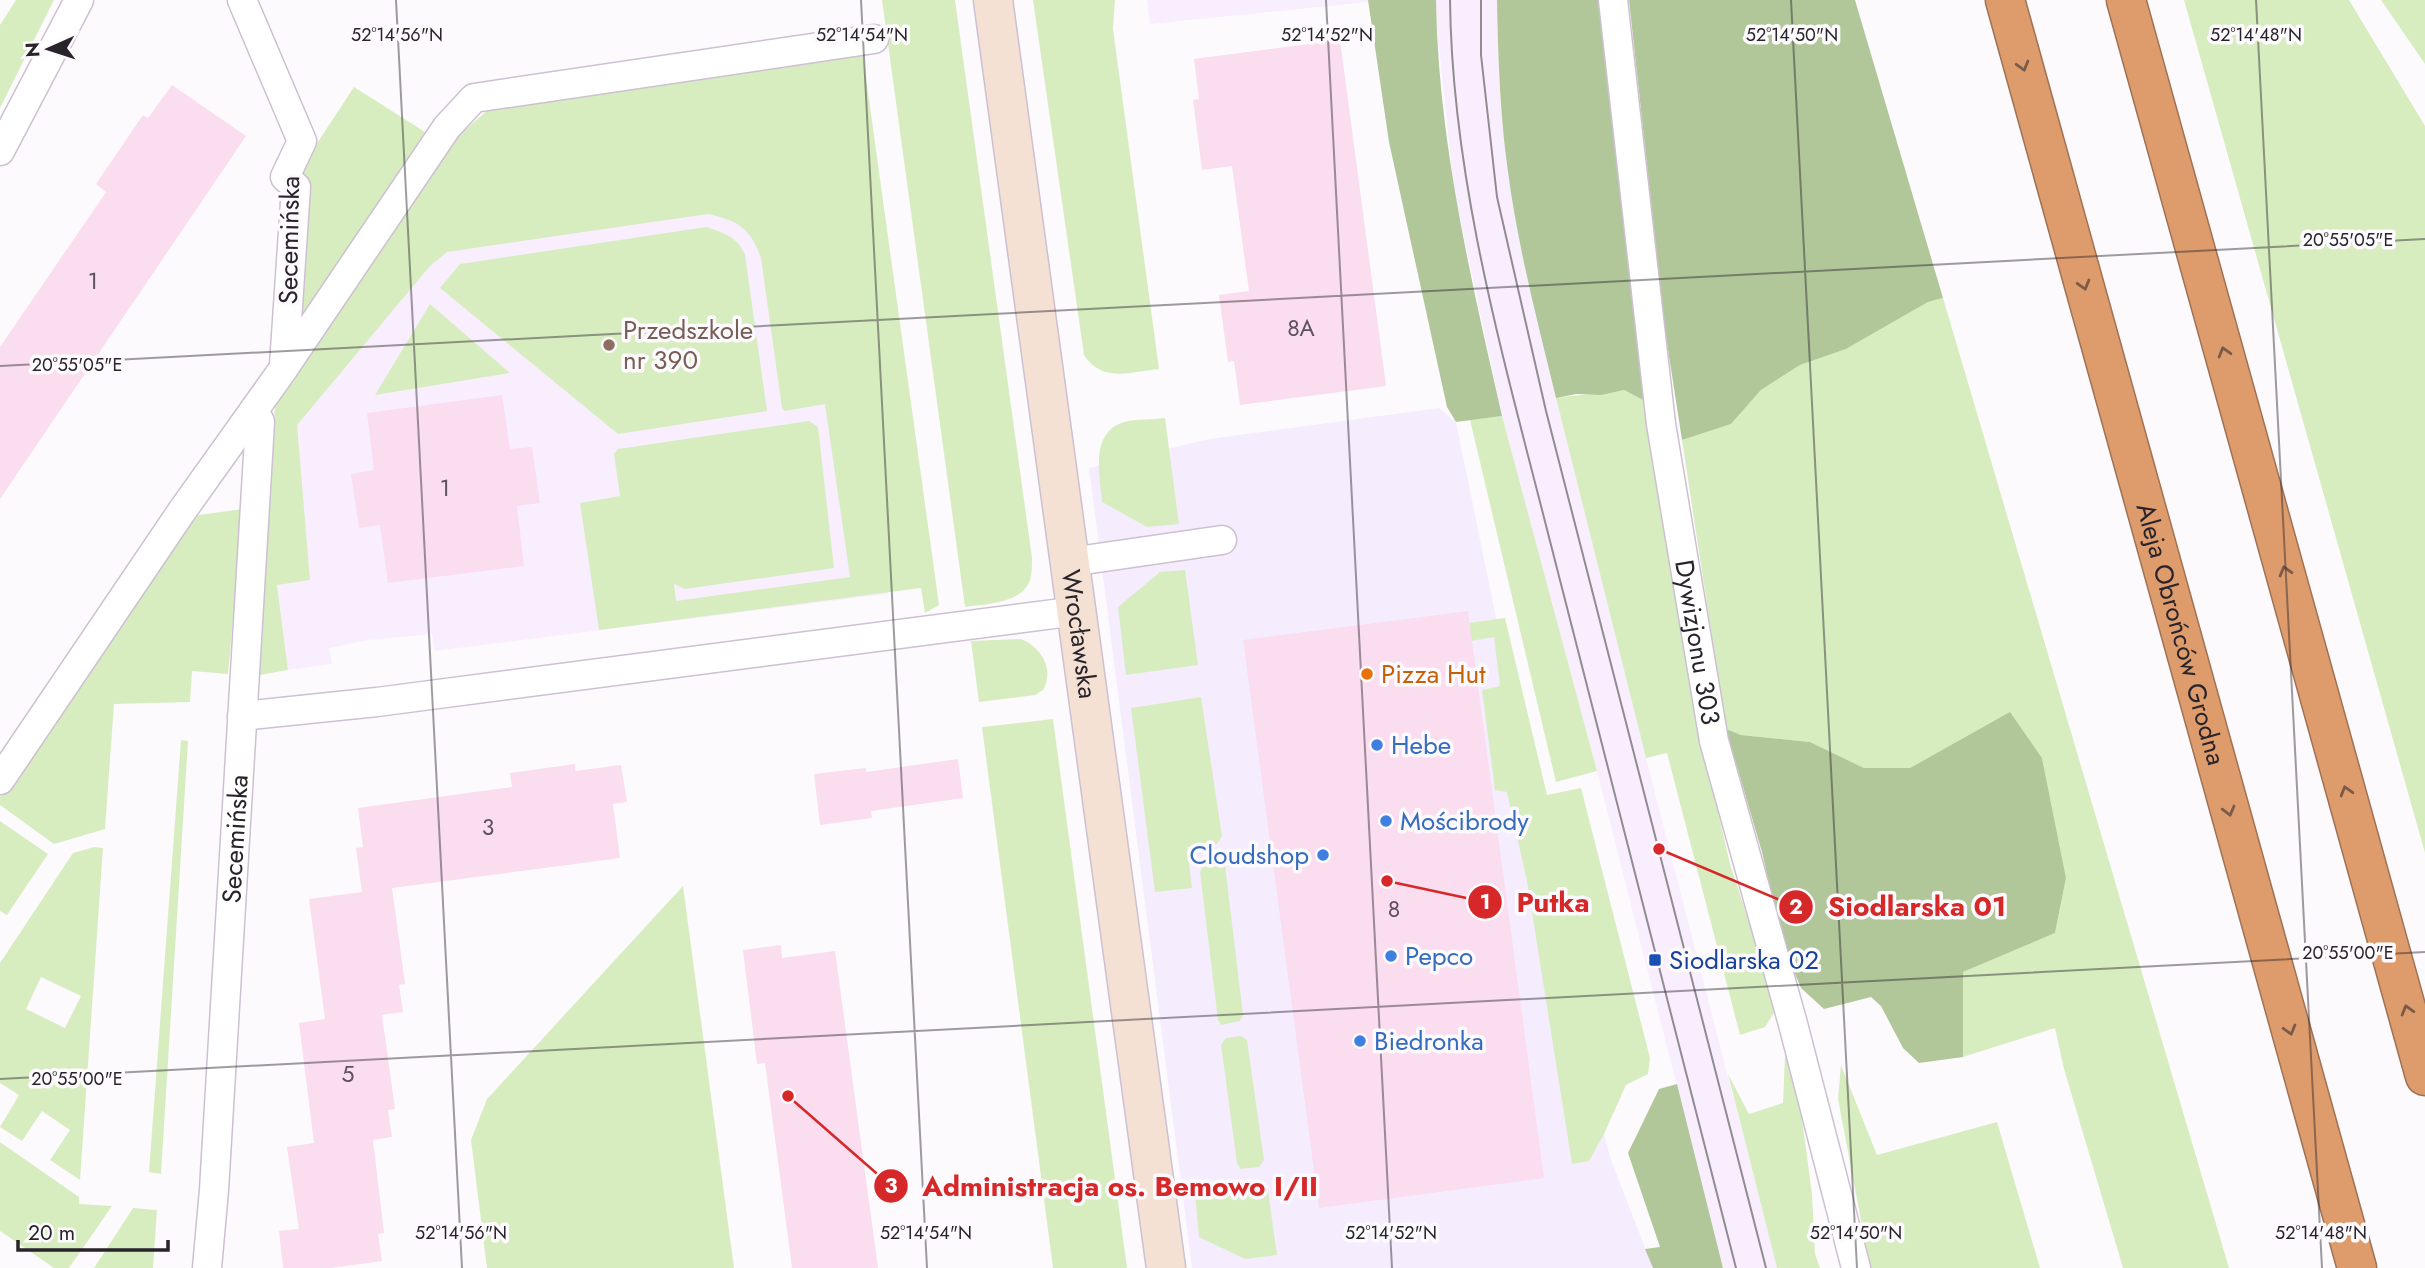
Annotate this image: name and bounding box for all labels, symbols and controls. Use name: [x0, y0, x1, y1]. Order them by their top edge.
north arrow: [14, 14, 84, 84]
text: 52°14'56"N: [351, 22, 443, 48]
text: 52°14'54"N: [816, 22, 908, 48]
text: 52°14'52"N: [1281, 22, 1373, 48]
text: 52°14'50"N: [1746, 22, 1838, 48]
text: 52°14'48"N: [2210, 22, 2302, 48]
text: N: [19, 42, 46, 58]
one-way arrow: [2015, 60, 2029, 72]
street label: Secemińska: [269, 175, 309, 305]
text: 20°55'05"E: [2303, 227, 2393, 253]
house number: 1: [88, 264, 98, 298]
one-way arrow: [2075, 279, 2090, 291]
place label: Przedszkole nr 390: [623, 311, 753, 379]
house number: 8A: [1287, 311, 1316, 345]
marker: Przedszkole nr 390: [601, 337, 617, 353]
one-way arrow: [2217, 346, 2232, 358]
text: 20°55'05"E: [32, 352, 122, 378]
house number: 1: [440, 471, 450, 505]
street label: Aleja Obrońców Grodna: [2126, 498, 2236, 770]
street label: Dywizjonu 303: [1665, 557, 1730, 728]
one-way arrow: [2278, 566, 2293, 578]
street label: Wrocławska: [1052, 567, 1107, 701]
place label: Pizza Hut: [1381, 655, 1486, 693]
marker: Pizza Hut: [1359, 666, 1375, 682]
place label: Hebe: [1391, 726, 1451, 764]
marker: Hebe: [1369, 737, 1385, 753]
street label: Secemińska: [212, 774, 258, 904]
one-way arrow: [2339, 785, 2354, 797]
place label: Mościbrody: [1400, 802, 1529, 840]
one-way arrow: [2221, 805, 2236, 817]
house number: 3: [482, 810, 494, 844]
marker: Mościbrody: [1378, 813, 1394, 829]
place label: Cloudshop: [1189, 836, 1309, 874]
marker: Cloudshop: [1315, 847, 1331, 863]
callout: Putka: [1467, 877, 1603, 926]
text: Putka: [1516, 882, 1590, 923]
callout: Siodlarska 01: [1779, 882, 2020, 931]
text: Siodlarska 01: [1828, 886, 2006, 927]
text: 1: [1480, 887, 1490, 917]
house number: 8: [1388, 892, 1400, 926]
text: 2: [1789, 892, 1803, 922]
place label: Pepco: [1405, 937, 1473, 975]
text: 20°55'00"E: [2302, 940, 2394, 966]
place label: Siodlarska 02: [1669, 941, 1819, 979]
marker: Pepco: [1383, 948, 1399, 964]
marker: Siodlarska 02: [1647, 952, 1663, 968]
one-way arrow: [2400, 1004, 2415, 1016]
place label: Biedronka: [1374, 1022, 1484, 1060]
one-way arrow: [2282, 1024, 2297, 1036]
marker: Biedronka: [1352, 1033, 1368, 1049]
house number: 5: [342, 1057, 355, 1091]
text: 20°55'00"E: [31, 1066, 123, 1092]
callout: Administracja os. Bemowo I/II: [873, 1162, 1332, 1211]
text: Administracja os. Bemowo I/II: [921, 1166, 1318, 1207]
text: 3: [884, 1171, 898, 1201]
scale bar: [18, 1208, 168, 1252]
text: 20 m: [28, 1218, 75, 1248]
text: 52°14'56"N: [415, 1220, 507, 1246]
text: 52°14'54"N: [880, 1220, 972, 1246]
text: 52°14'52"N: [1345, 1220, 1437, 1246]
text: 52°14'50"N: [1810, 1220, 1902, 1246]
text: 52°14'48"N: [2275, 1220, 2367, 1246]

